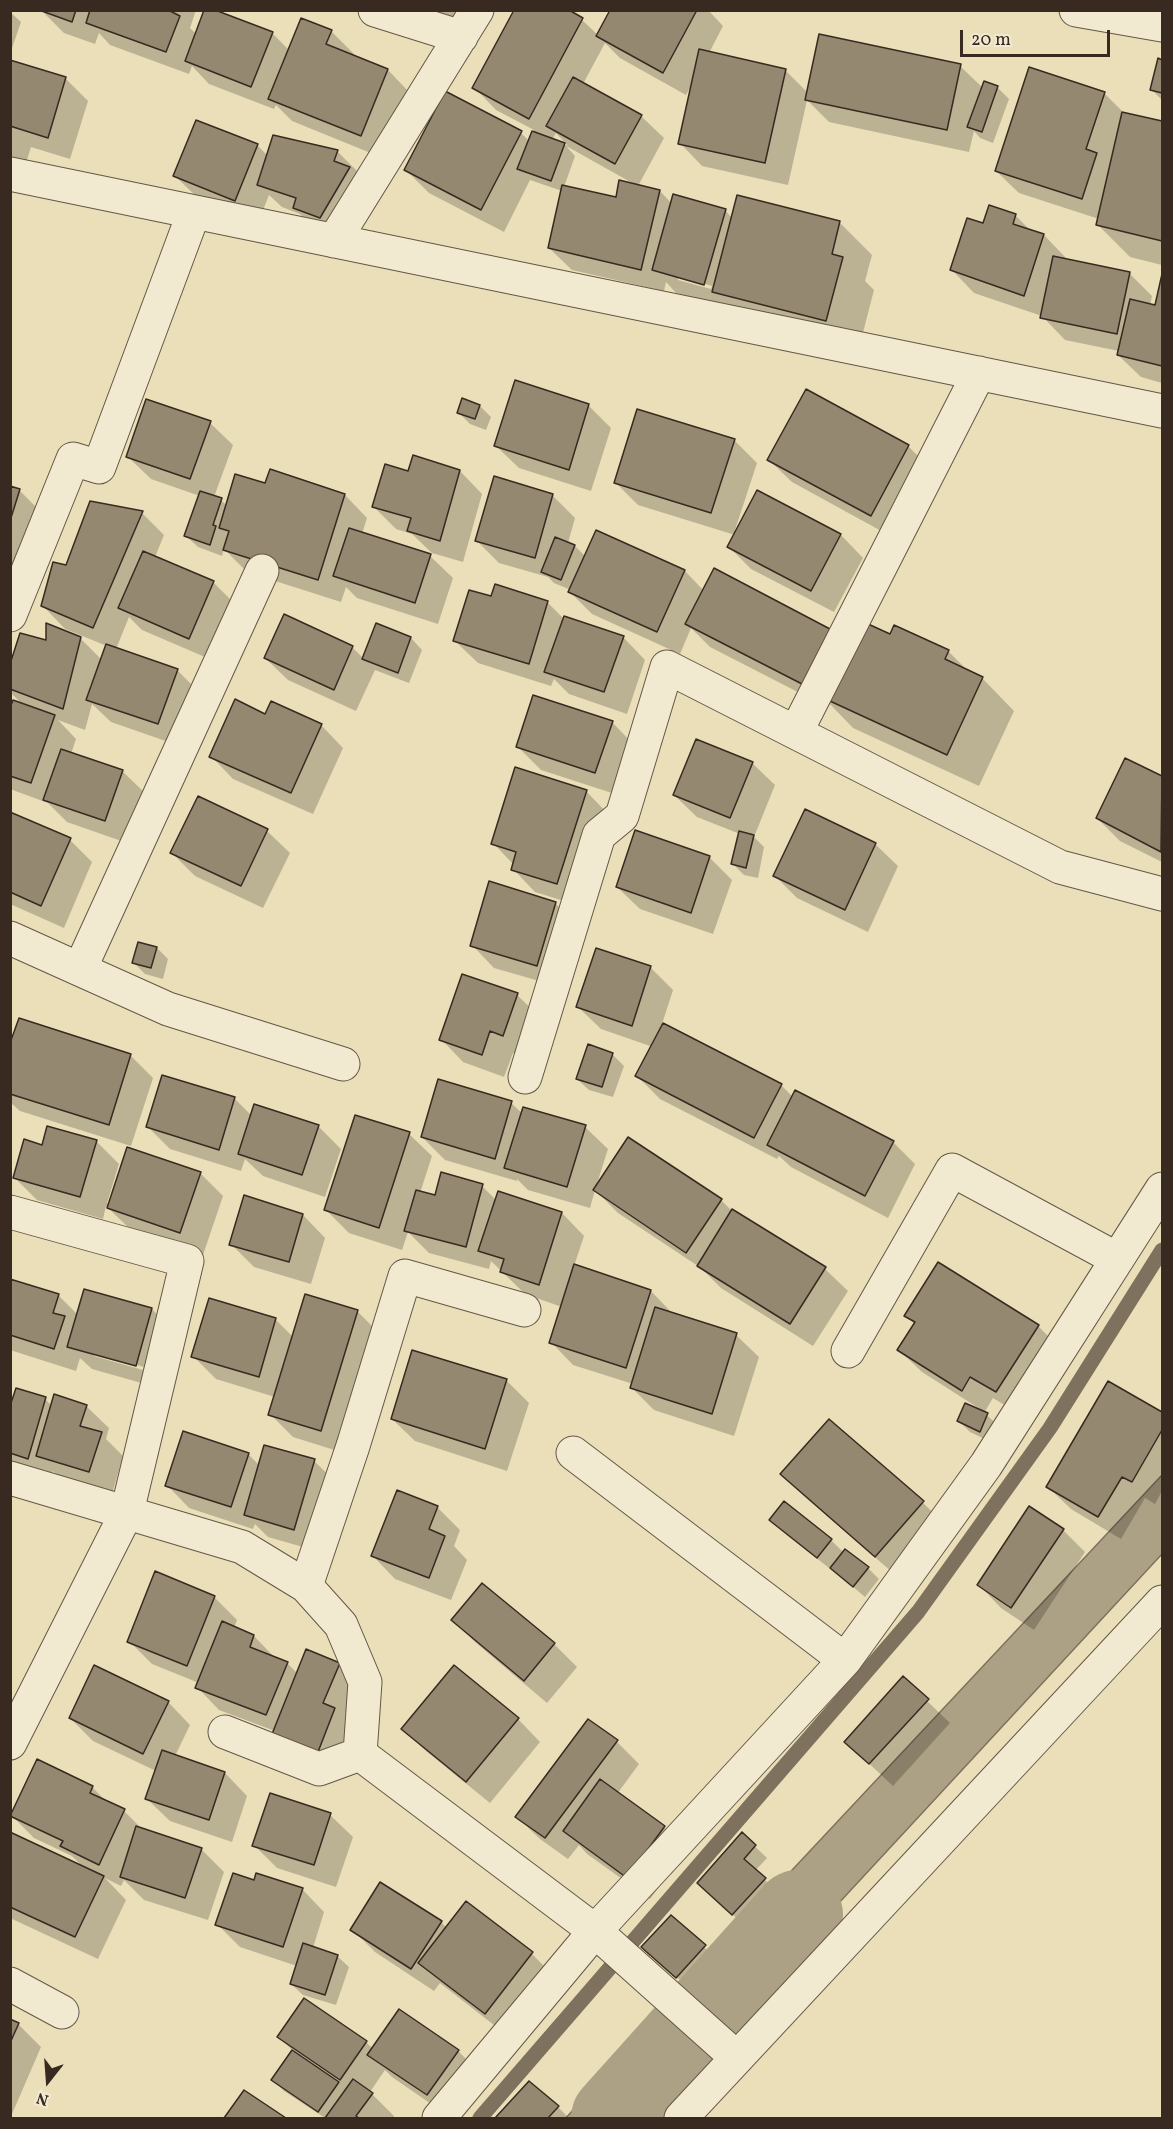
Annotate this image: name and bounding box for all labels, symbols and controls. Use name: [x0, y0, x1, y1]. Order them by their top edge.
scale bar: [963, 18, 1113, 56]
text: 20 m: [971, 28, 1011, 53]
north arrow: [18, 2051, 78, 2111]
text: N: [34, 2086, 52, 2110]

